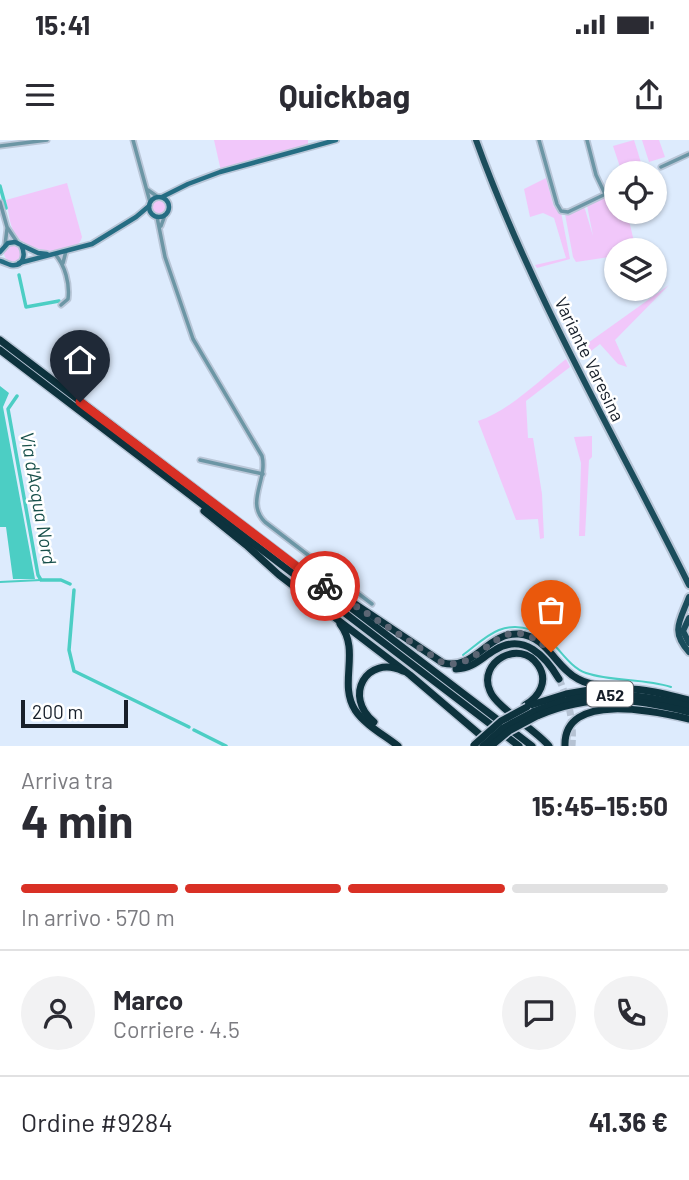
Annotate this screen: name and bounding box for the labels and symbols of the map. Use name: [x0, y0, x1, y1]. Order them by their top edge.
street label: Variante Varesina: [550, 293, 630, 425]
pin: [50, 330, 110, 402]
water label: Via d'Acqua Nord: [16, 430, 62, 566]
courier: [290, 551, 360, 621]
pin: [521, 580, 581, 652]
road number: A52: [587, 681, 633, 706]
scale bar: [21, 697, 128, 729]

